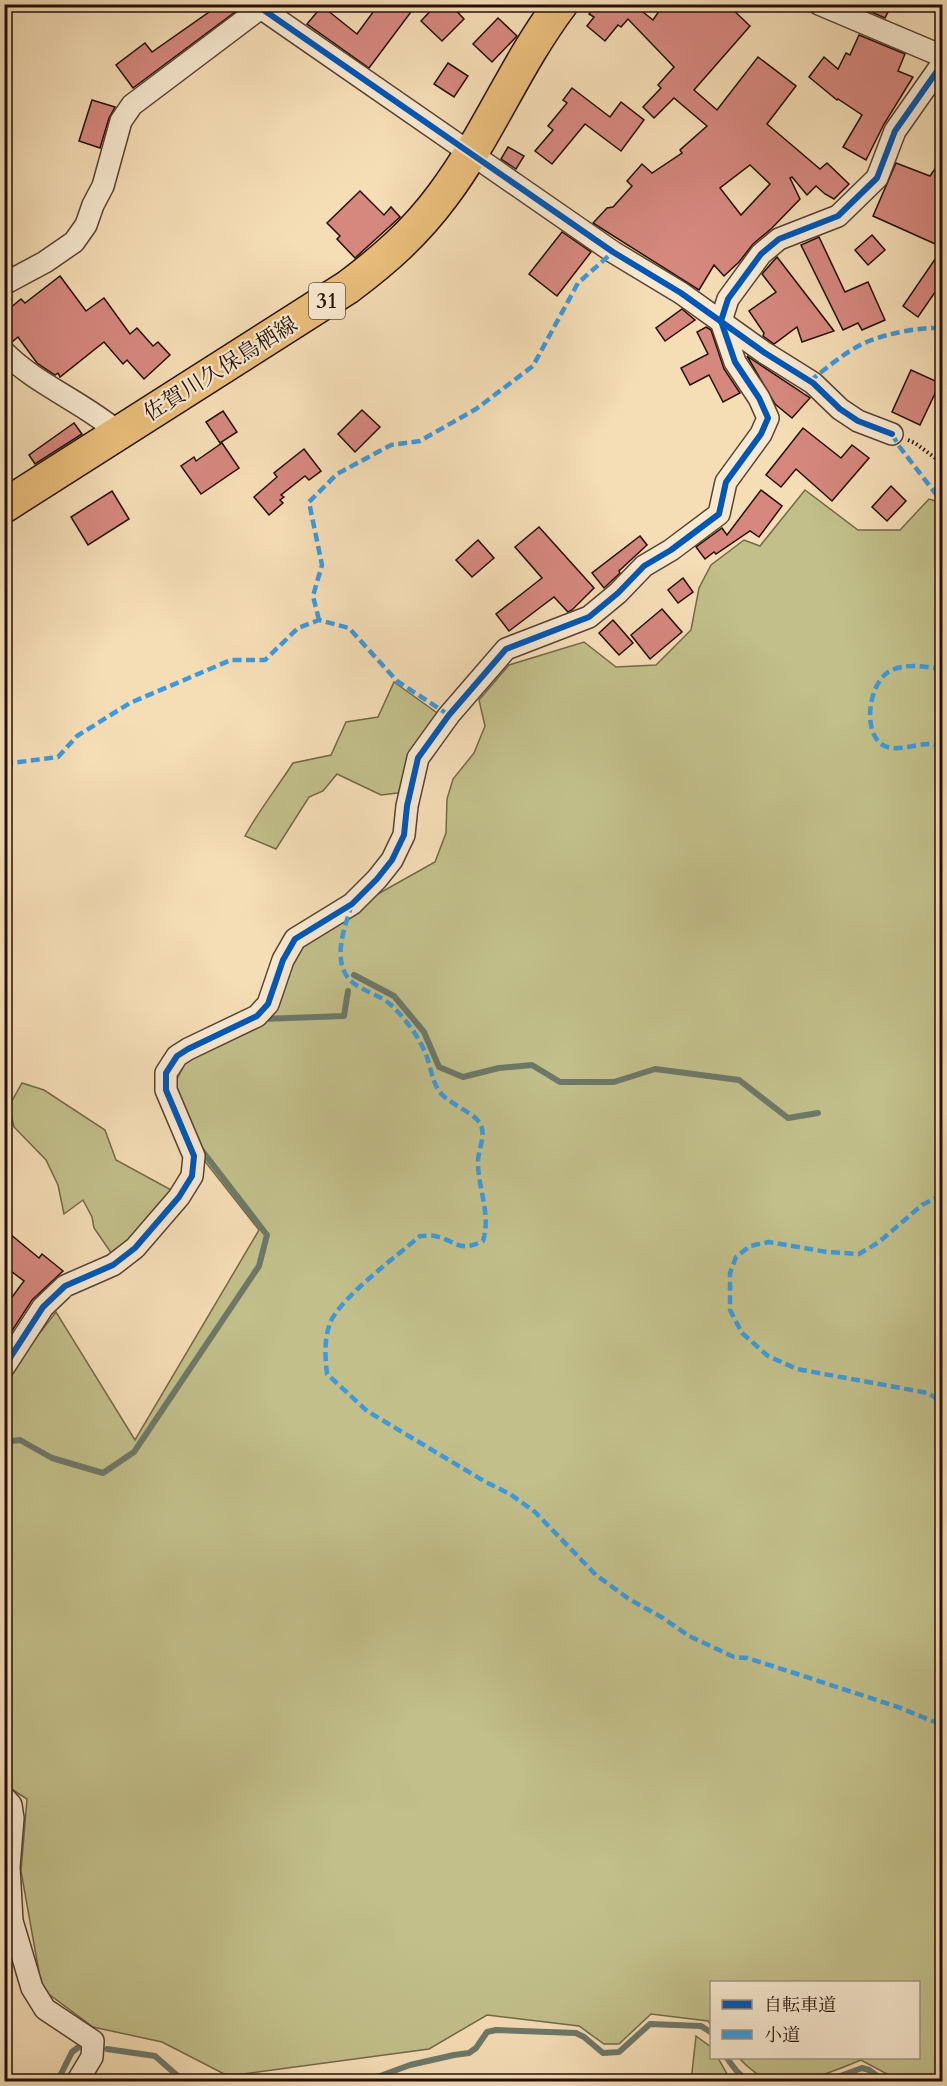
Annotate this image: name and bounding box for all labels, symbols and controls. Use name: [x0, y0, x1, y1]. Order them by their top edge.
road number: 31: [309, 283, 345, 319]
street label: 佐賀川久保鳥栖線: [138, 309, 303, 428]
legend: [710, 1981, 920, 2059]
text: 自転車道: [764, 1993, 836, 2018]
text: 小道: [764, 2023, 800, 2048]

